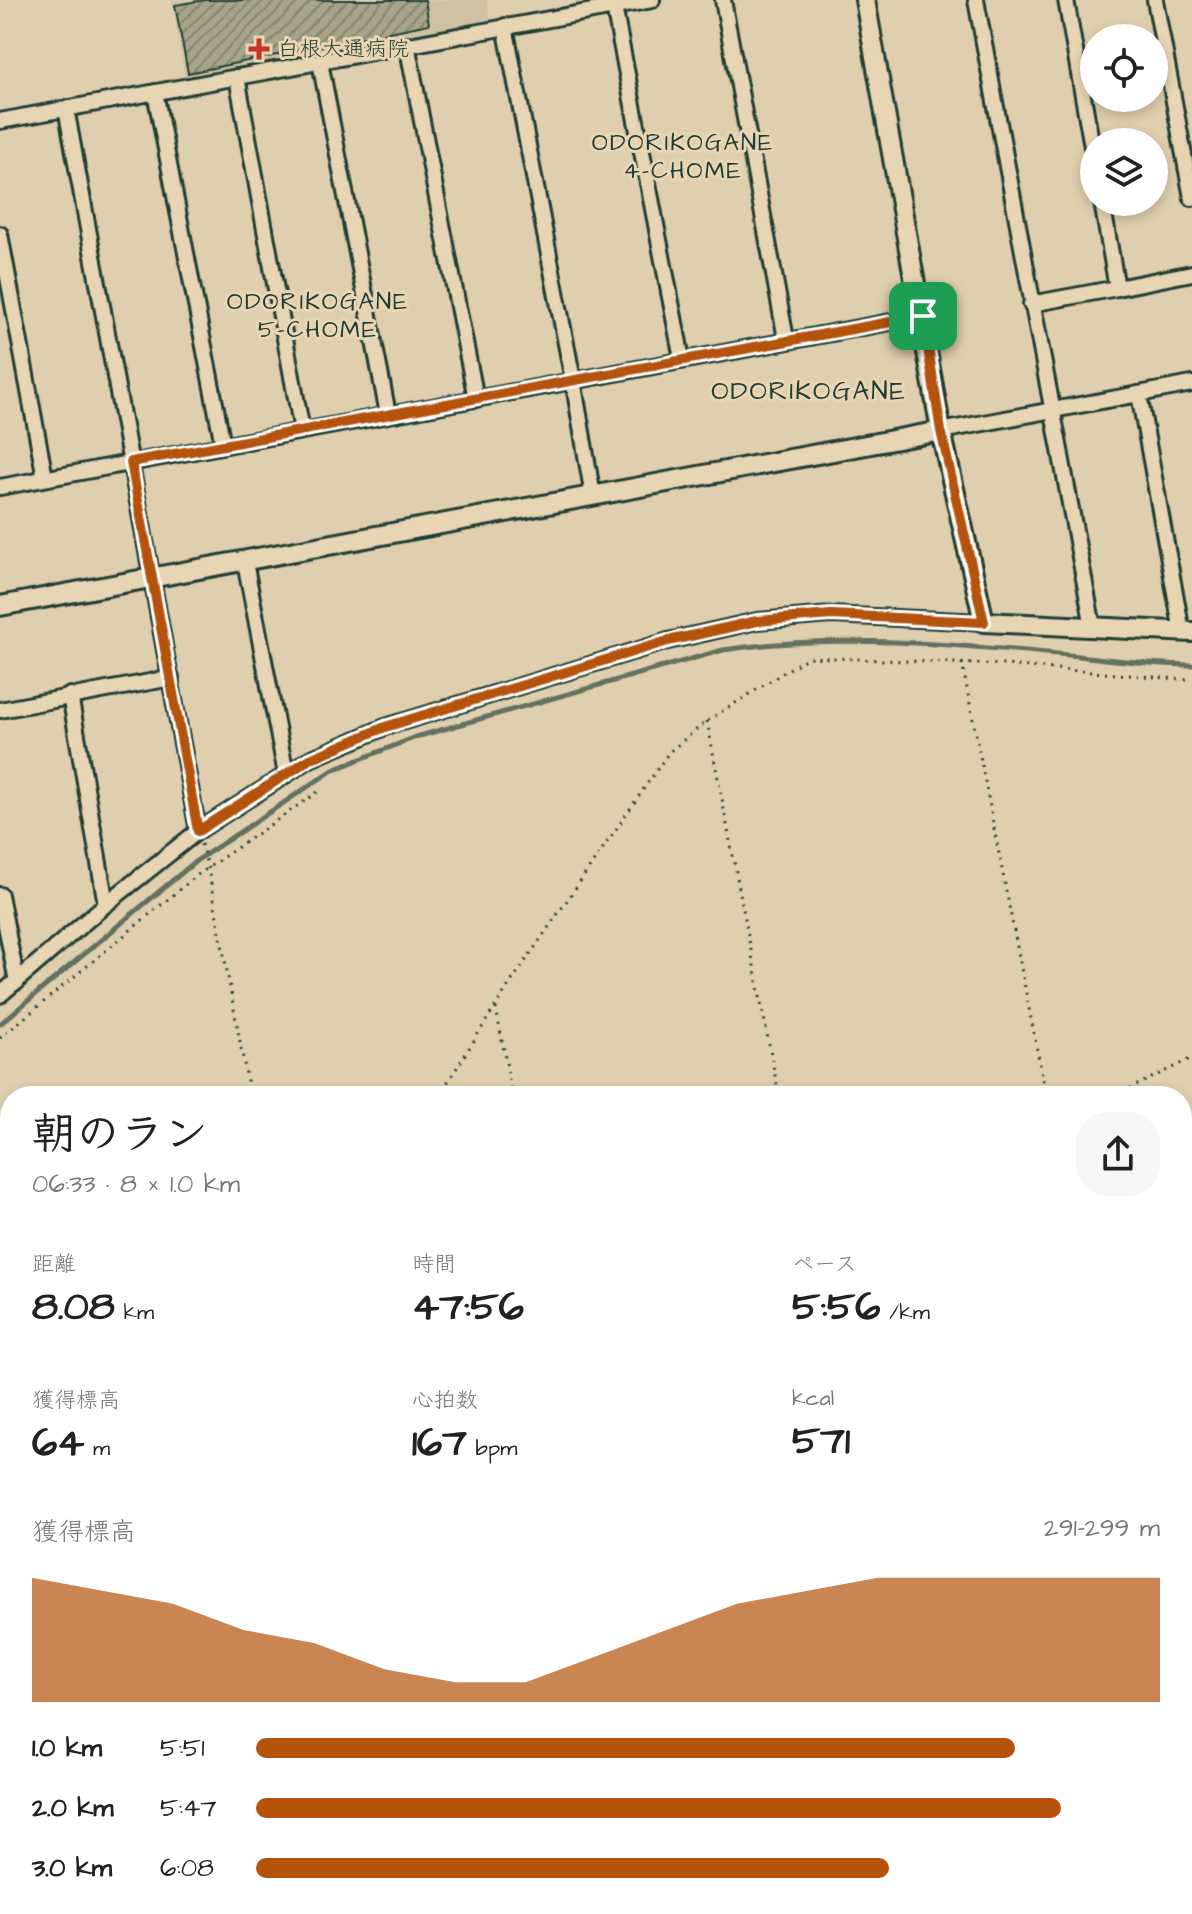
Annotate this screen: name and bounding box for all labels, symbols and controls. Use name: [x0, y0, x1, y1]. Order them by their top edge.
map controls: [1080, 24, 1168, 216]
button: locate: [1080, 24, 1168, 112]
place label: 白根大通病院: [277, 34, 409, 65]
marker: 白根大通病院: [248, 38, 270, 60]
district label: ODORIKOGANE 4-CHOME: [592, 126, 774, 188]
button: layers: [1080, 128, 1168, 216]
pin: [889, 282, 957, 350]
district label: ODORIKOGANE 5-CHOME: [227, 285, 409, 347]
icon: arrive: [901, 294, 945, 338]
district label: ODORIKOGANE: [711, 373, 907, 409]
text: 朝のラン: [32, 1105, 208, 1166]
button: share: [1076, 1112, 1160, 1196]
text: 06:33 · 8 × 1.0 km: [32, 1166, 240, 1202]
text: 距離: [32, 1249, 76, 1280]
text: 時間: [412, 1249, 456, 1280]
text: ペース: [792, 1249, 857, 1280]
text: 8.08: [32, 1280, 115, 1335]
text: 47:56: [412, 1280, 524, 1335]
text: 5:56: [792, 1280, 880, 1335]
text: km: [115, 1297, 154, 1328]
text: /km: [880, 1297, 930, 1328]
text: kcal: [792, 1383, 834, 1414]
text: 獲得標高: [32, 1385, 120, 1416]
text: 心拍数: [412, 1385, 478, 1416]
text: 571: [792, 1414, 850, 1469]
text: 64: [32, 1416, 84, 1471]
text: 167: [412, 1416, 467, 1471]
text: m: [84, 1433, 110, 1464]
text: bpm: [467, 1433, 517, 1464]
text: 291–299 m: [1044, 1510, 1160, 1546]
text: 獲得標高: [32, 1514, 136, 1550]
text: 1.0 km: [32, 1730, 102, 1766]
text: 5:51: [160, 1730, 204, 1766]
text: 2.0 km: [32, 1790, 114, 1826]
text: 5:47: [160, 1790, 216, 1826]
text: 3.0 km: [32, 1850, 112, 1886]
text: 6:08: [160, 1850, 214, 1886]

